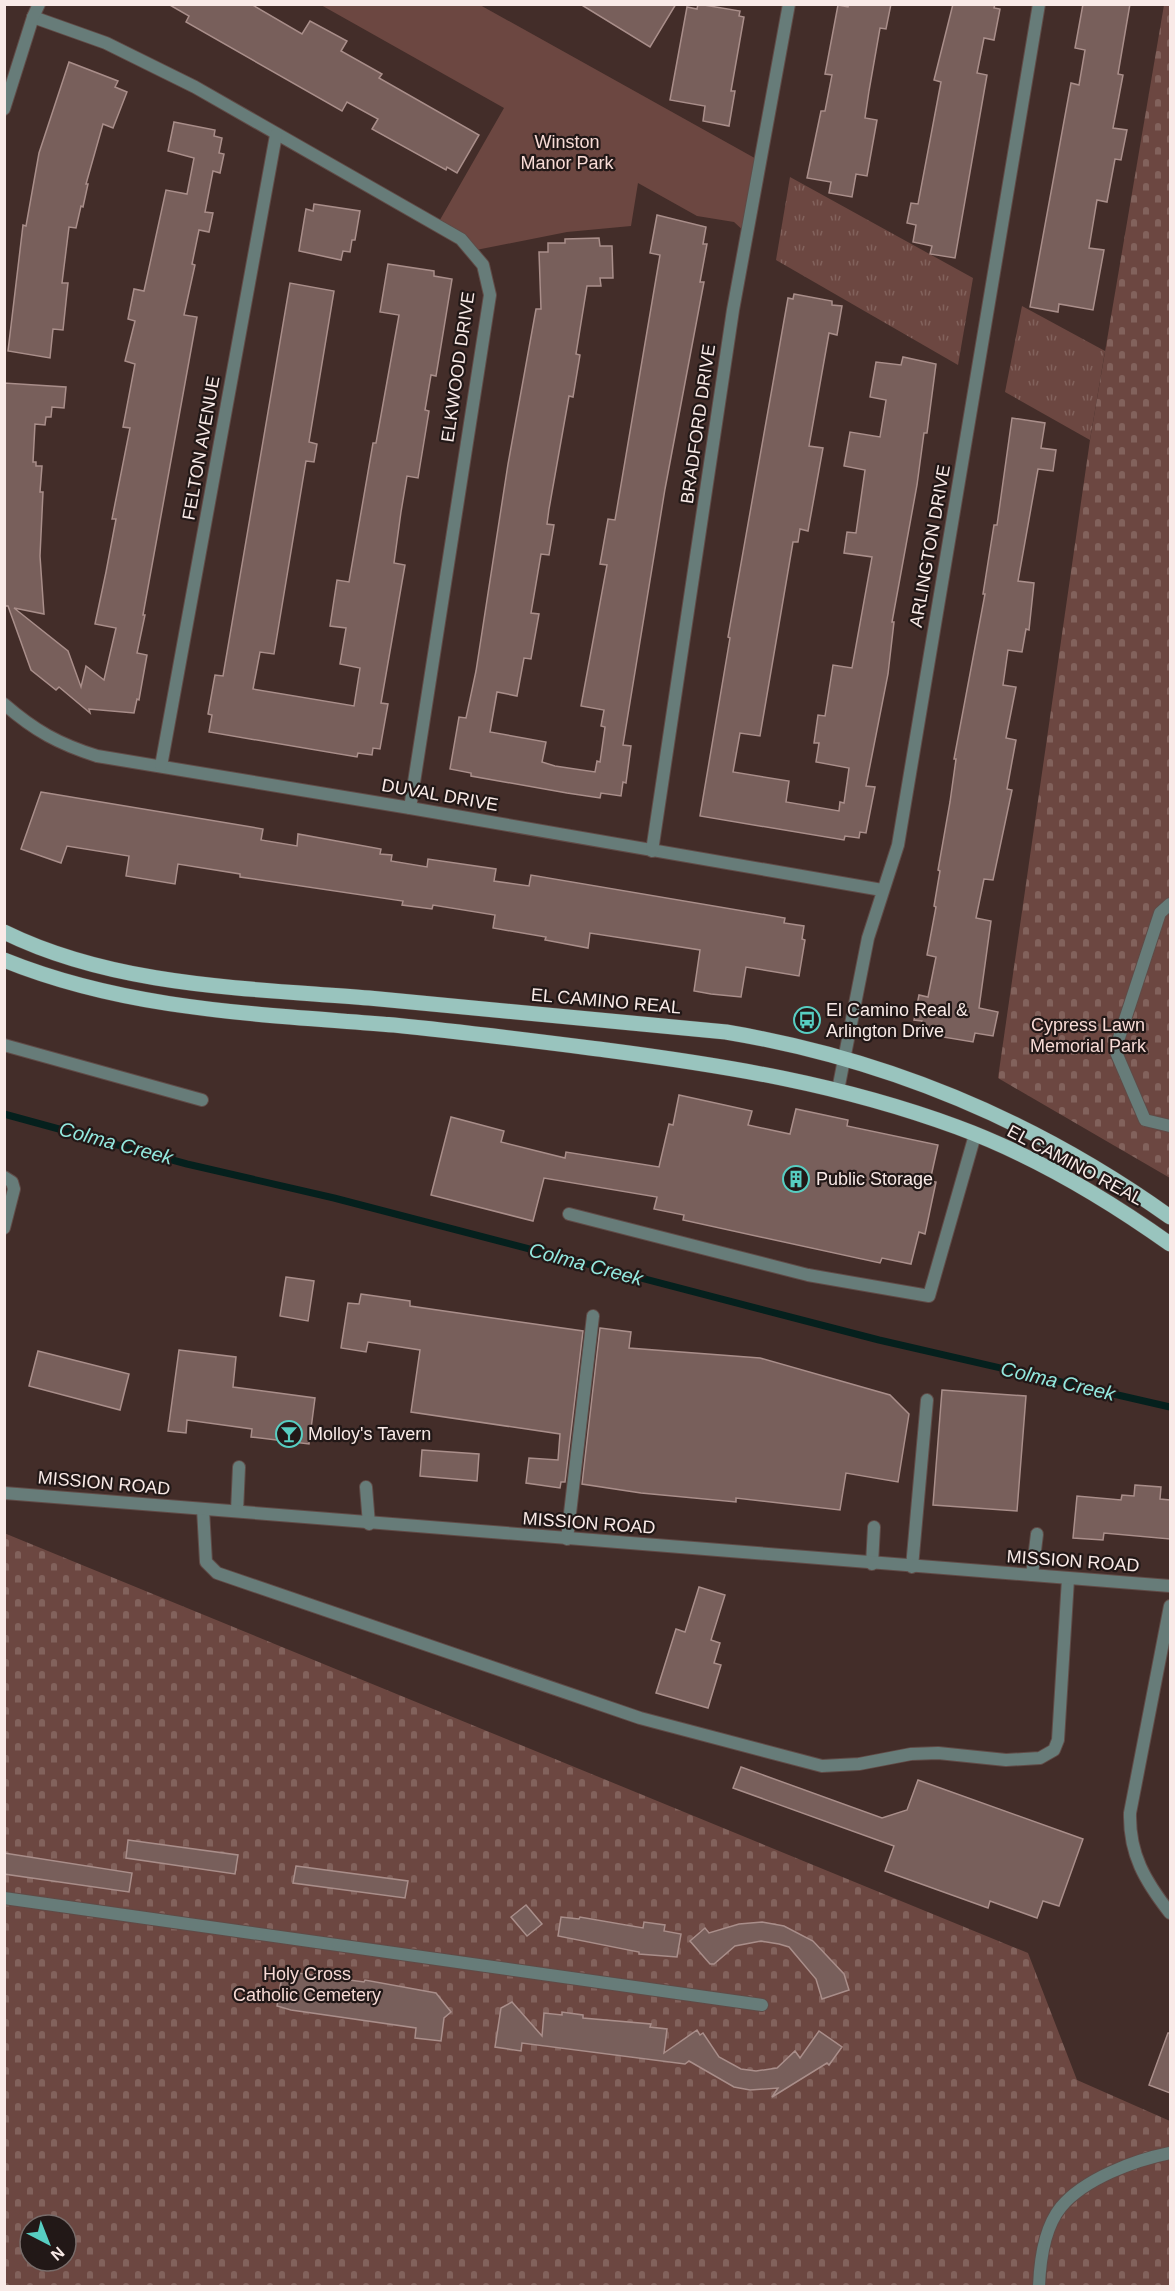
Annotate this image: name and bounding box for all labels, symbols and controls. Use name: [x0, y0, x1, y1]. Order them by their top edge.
park label: Winston Manor Park: [520, 132, 615, 173]
street label: ELKWOOD DRIVE: [438, 290, 478, 444]
street label: BRADFORD DRIVE: [677, 343, 719, 505]
street label: FELTON AVENUE: [178, 374, 224, 522]
street label: ARLINGTON DRIVE: [906, 463, 954, 629]
street label: DUVAL DRIVE: [380, 775, 500, 815]
street label: EL CAMINO REAL: [530, 984, 682, 1018]
place label: El Camino Real & Arlington Drive: [826, 1000, 968, 1041]
bus stop icon: El Camino Real & Arlington Drive: [792, 1005, 822, 1035]
park label: Cypress Lawn Memorial Park: [1030, 1015, 1147, 1056]
water label: Colma Creek: [57, 1117, 176, 1169]
street label: EL CAMINO REAL: [1004, 1121, 1146, 1209]
building icon: Public Storage: [781, 1164, 811, 1194]
place label: Public Storage: [816, 1169, 933, 1189]
water label: Colma Creek: [527, 1238, 646, 1290]
water label: Colma Creek: [999, 1357, 1118, 1405]
bar icon: Molloy's Tavern: [274, 1419, 304, 1449]
place label: Molloy's Tavern: [308, 1424, 431, 1444]
street label: MISSION ROAD: [37, 1467, 171, 1499]
street label: MISSION ROAD: [522, 1508, 656, 1538]
street label: MISSION ROAD: [1006, 1546, 1140, 1576]
park label: Holy Cross Catholic Cemetery: [233, 1964, 381, 2005]
north arrow: [18, 2213, 78, 2273]
text: N: [48, 2244, 68, 2264]

